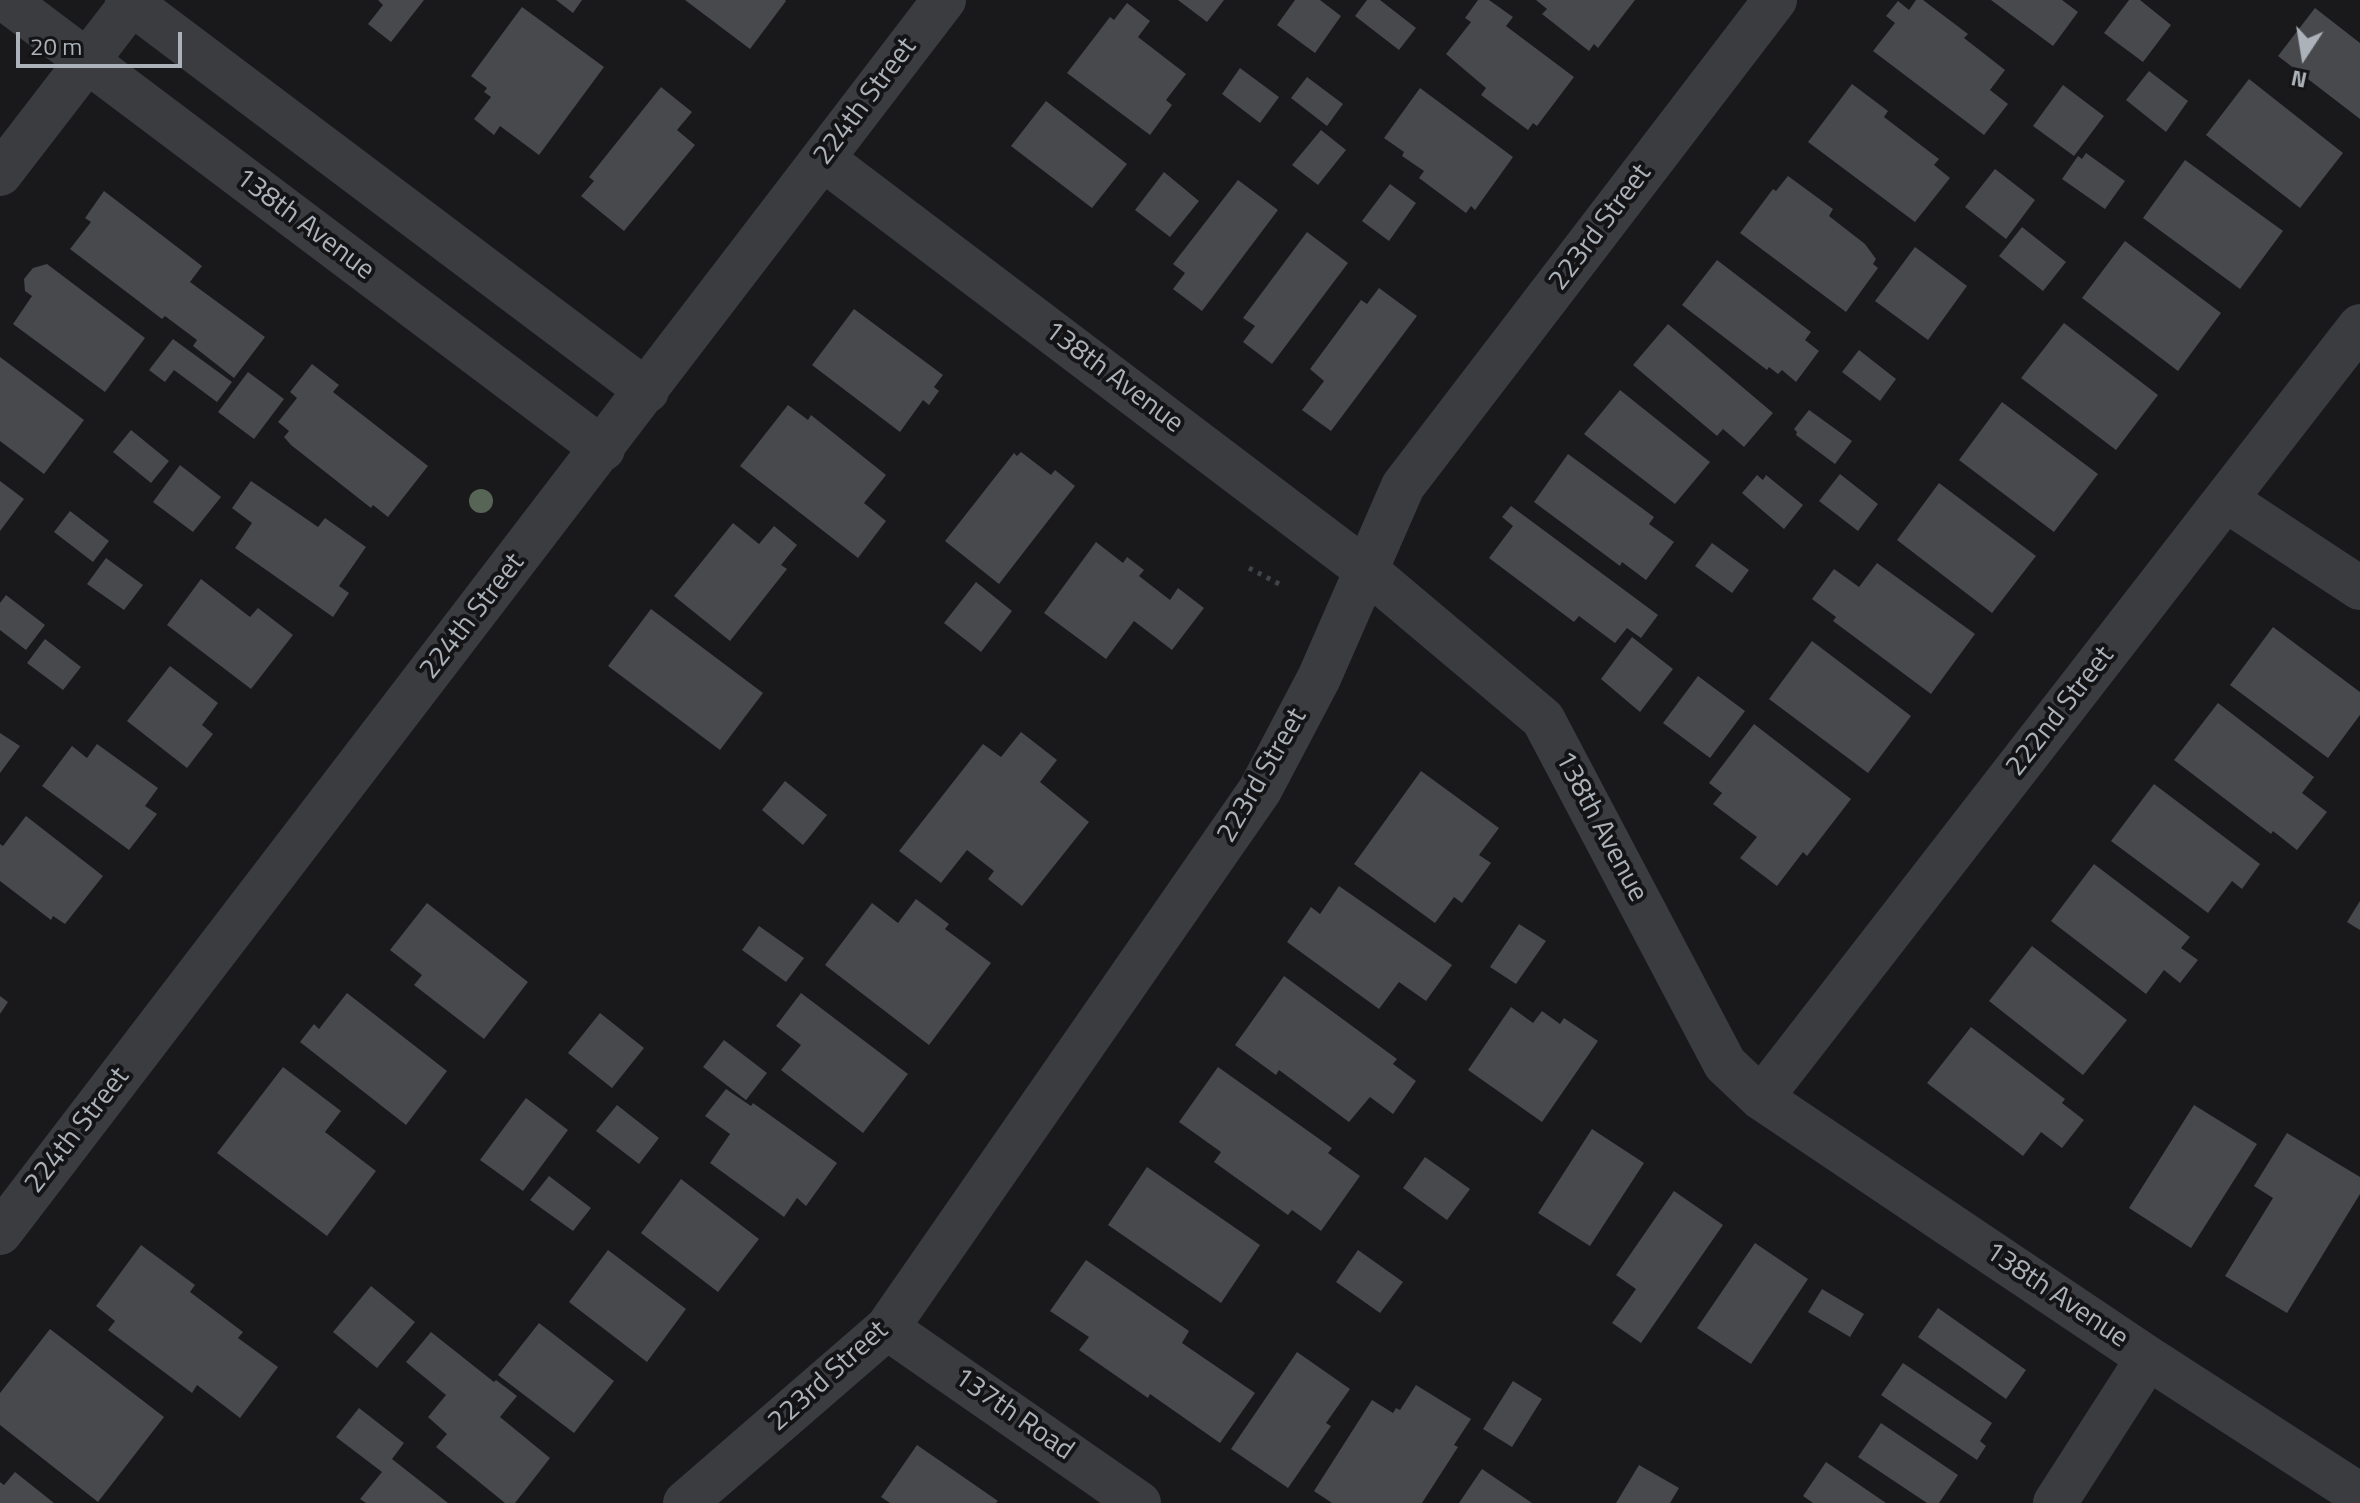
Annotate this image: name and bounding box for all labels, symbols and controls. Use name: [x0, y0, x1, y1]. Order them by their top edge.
scale bar: [20, 16, 186, 66]
north arrow: [2264, 16, 2344, 96]
text: 20 m: [30, 28, 82, 64]
street label: 224th Street: [807, 32, 925, 172]
text: N: [2288, 61, 2310, 98]
street label: 223rd Street: [1543, 158, 1659, 298]
street label: 138th Avenue: [228, 162, 380, 288]
street label: 138th Avenue: [1037, 315, 1189, 441]
street label: 224th Street: [414, 547, 532, 687]
street label: 222nd Street: [2000, 640, 2122, 784]
street label: 223rd Street: [1211, 703, 1315, 849]
street label: 138th Avenue: [1546, 746, 1654, 908]
street label: 224th Street: [19, 1061, 137, 1201]
street label: 138th Avenue: [1978, 1236, 2134, 1356]
street label: 223rd Street: [762, 1314, 896, 1440]
street label: 137th Road: [947, 1361, 1079, 1469]

